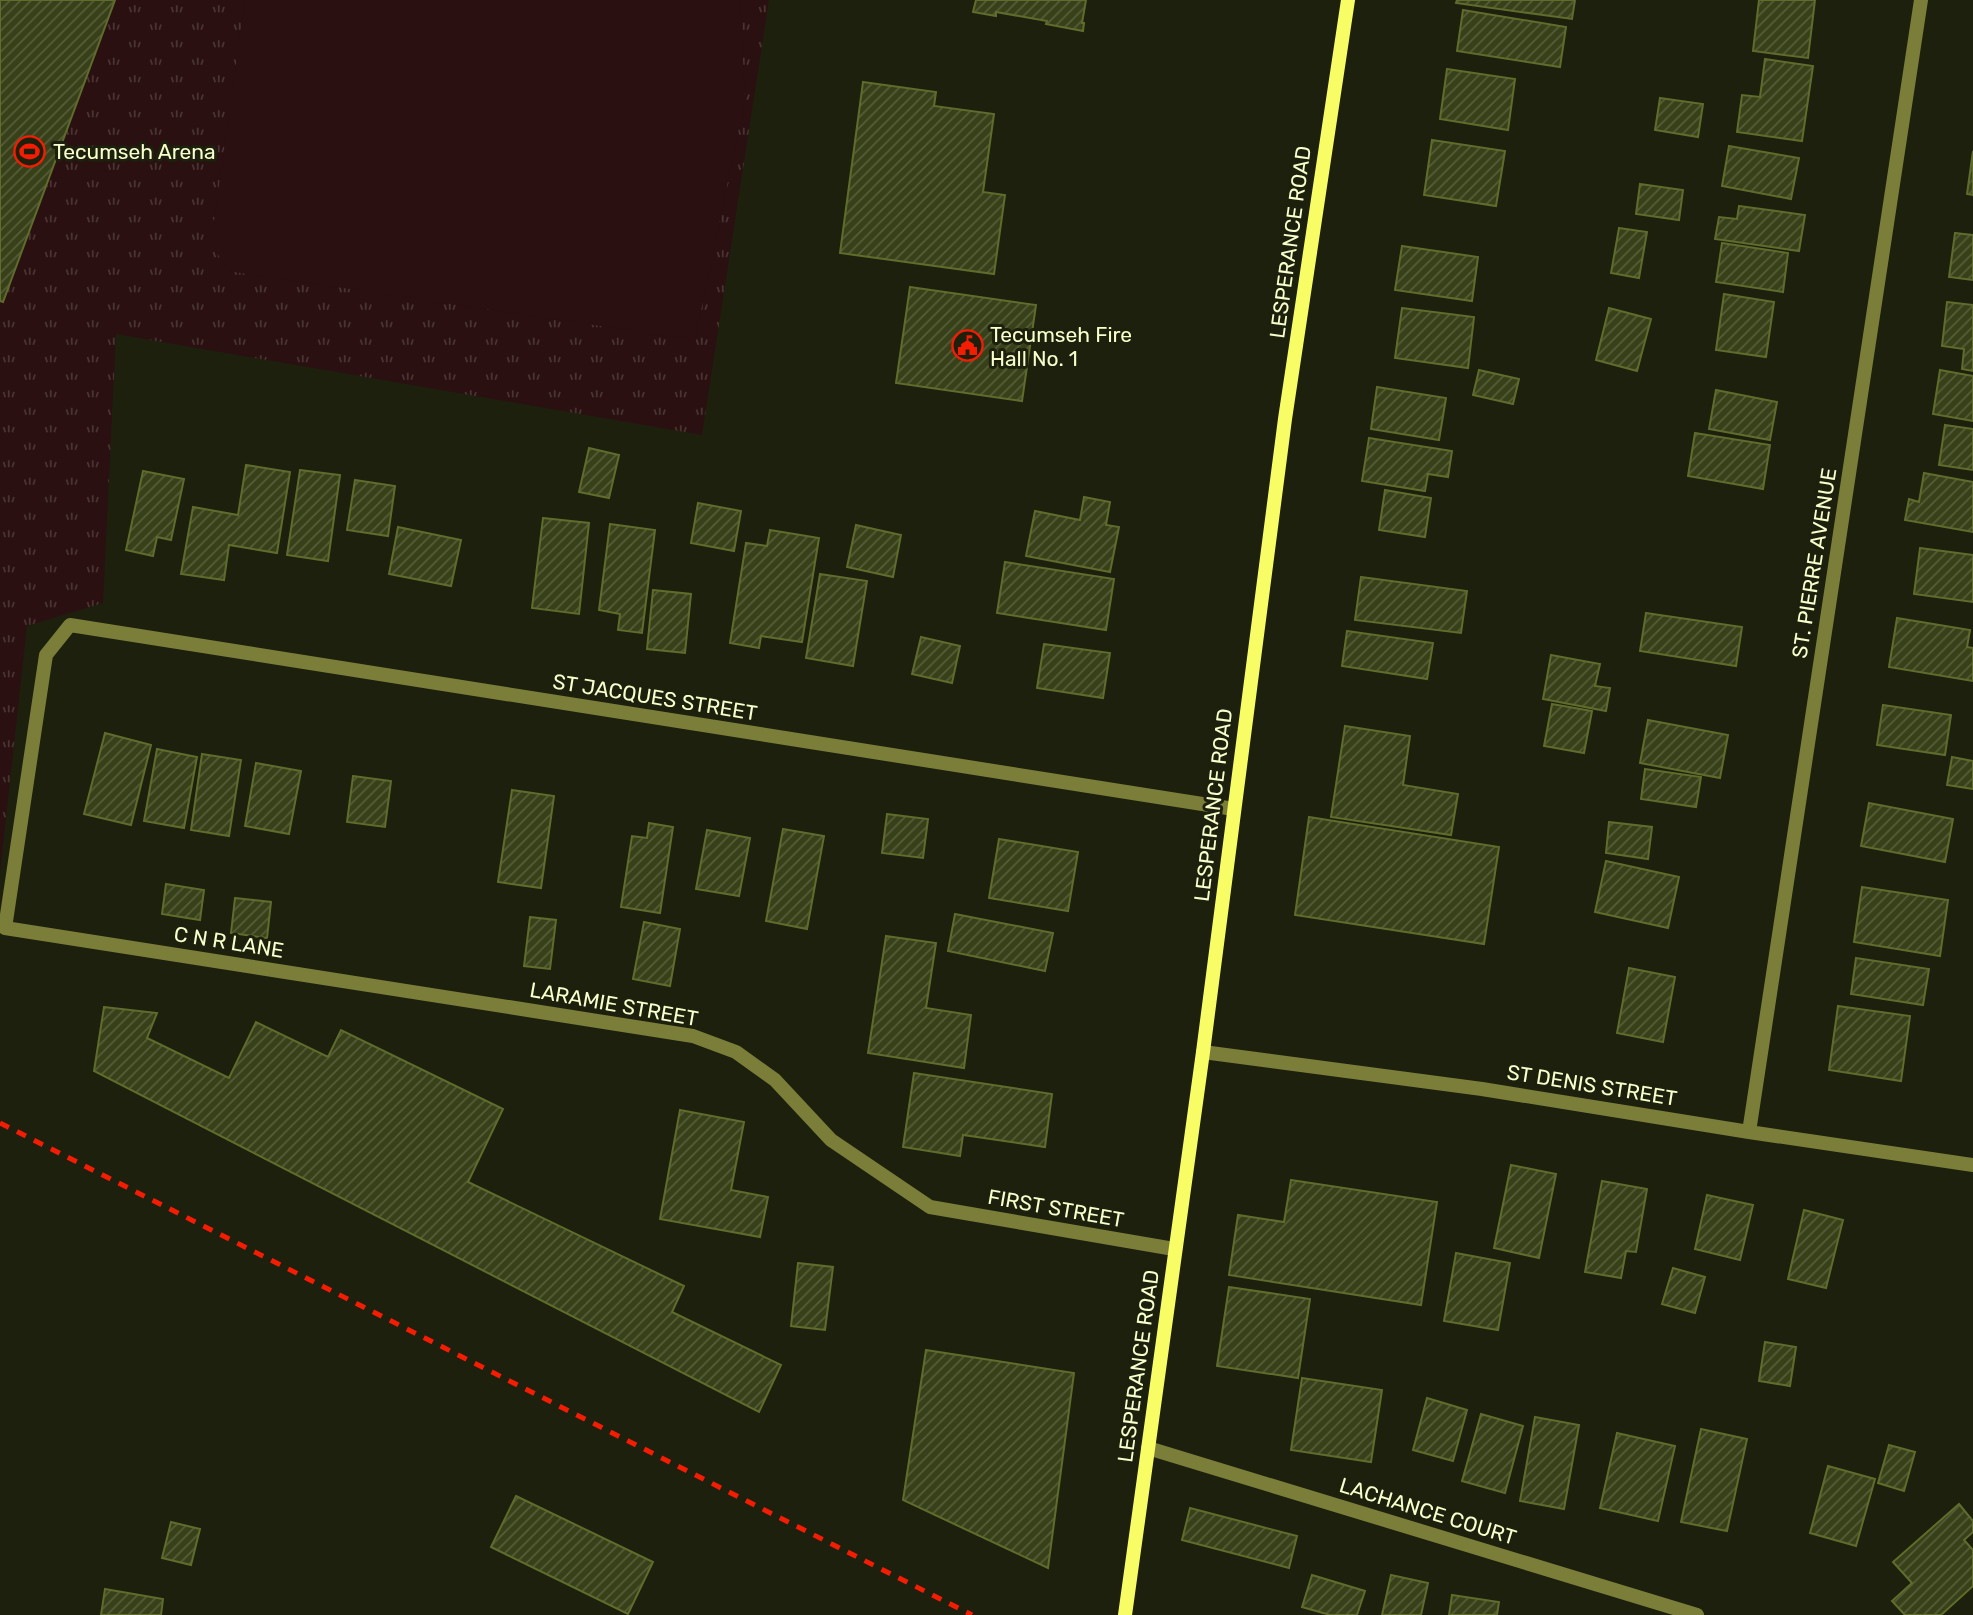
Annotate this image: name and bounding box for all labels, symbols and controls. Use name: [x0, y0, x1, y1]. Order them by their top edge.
sports icon: Tecumseh Arena: [13, 134, 47, 168]
place label: Tecumseh Arena: [53, 139, 216, 164]
street label: LESPERANCE ROAD: [1264, 144, 1316, 340]
place label: Tecumseh Fire Hall No. 1: [990, 322, 1132, 371]
public building icon: Tecumseh Fire Hall No. 1: [950, 329, 984, 363]
street label: ST. PIERRE AVENUE: [1787, 466, 1841, 660]
street label: ST JACQUES STREET: [551, 668, 759, 726]
street label: LESPERANCE ROAD: [1189, 707, 1237, 903]
street label: C N R LANE: [172, 921, 286, 963]
street label: LARAMIE STREET: [528, 977, 700, 1031]
street label: ST DENIS STREET: [1505, 1059, 1679, 1111]
street label: FIRST STREET: [986, 1184, 1126, 1232]
street label: LESPERANCE ROAD: [1112, 1268, 1164, 1464]
street label: LACHANCE COURT: [1336, 1472, 1520, 1550]

